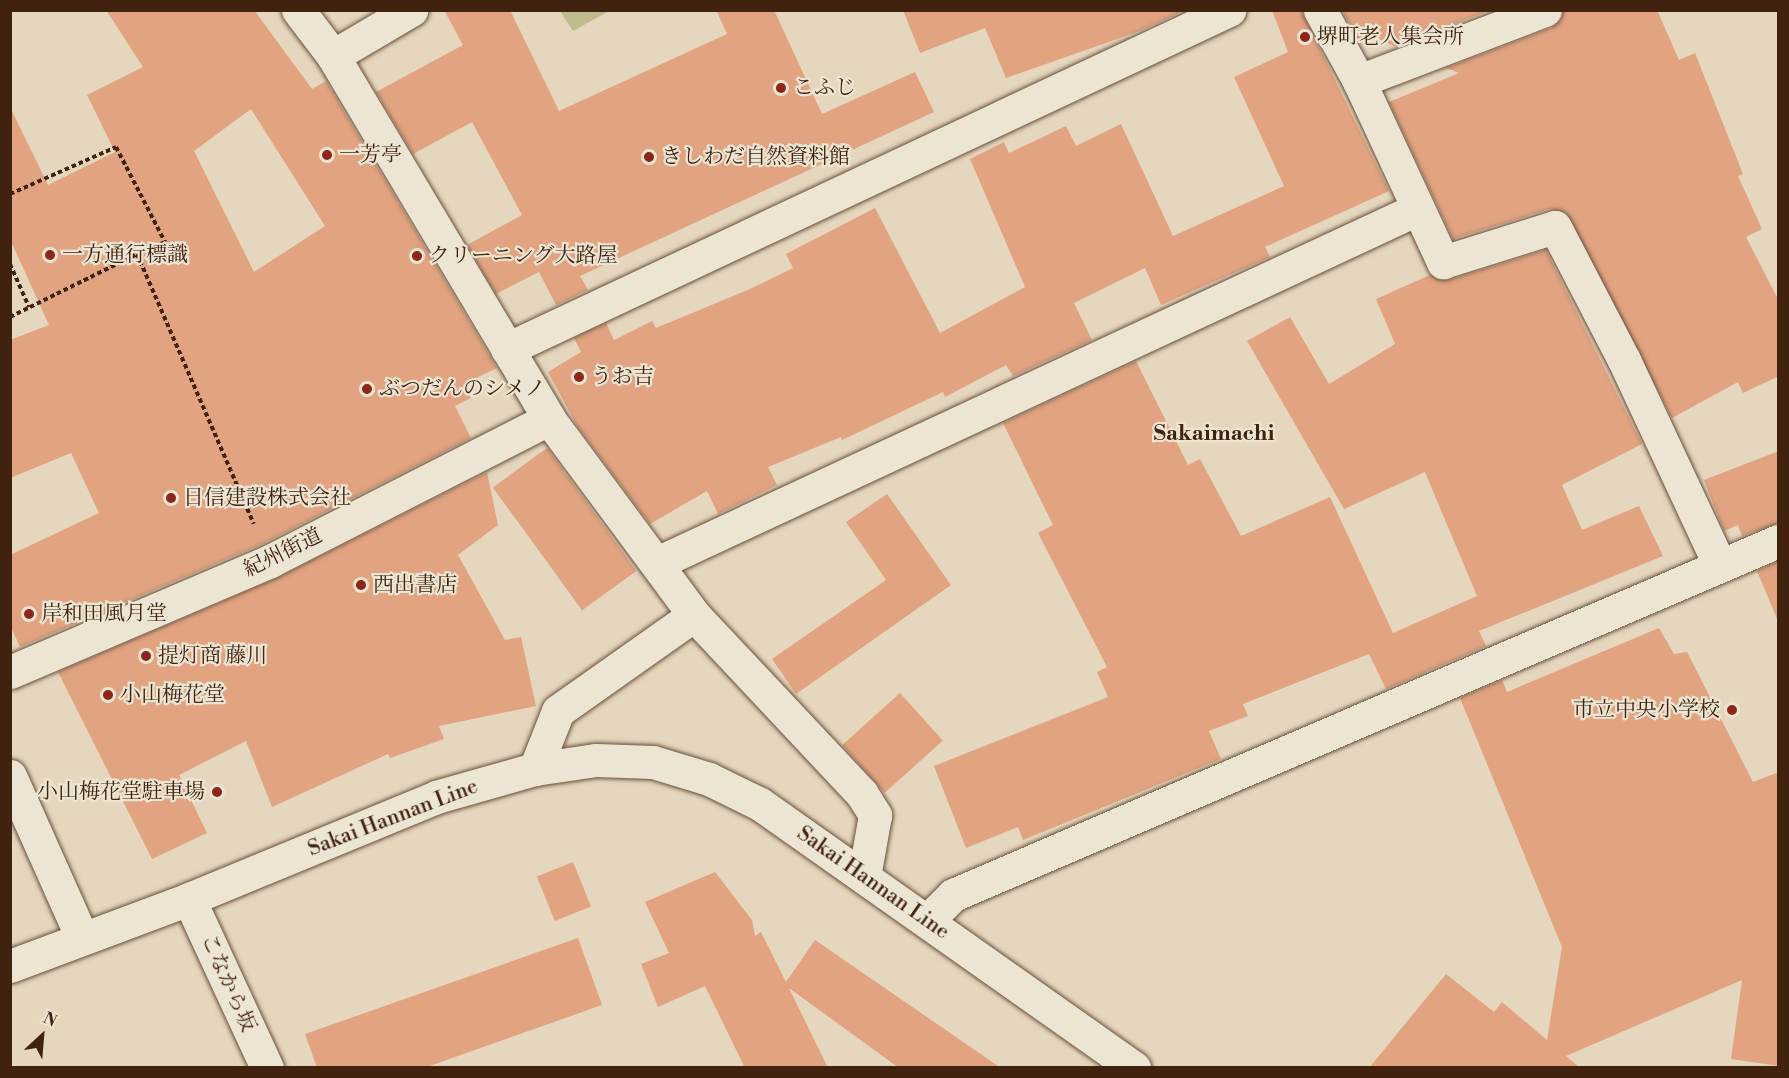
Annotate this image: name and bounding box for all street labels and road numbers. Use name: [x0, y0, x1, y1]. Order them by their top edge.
street label: 紀州街道: [240, 523, 326, 583]
street label: Sakai Hannan Line: [304, 774, 482, 862]
street label: Sakai Hannan Line: [792, 821, 954, 945]
street label: こなから坂: [195, 930, 261, 1036]

